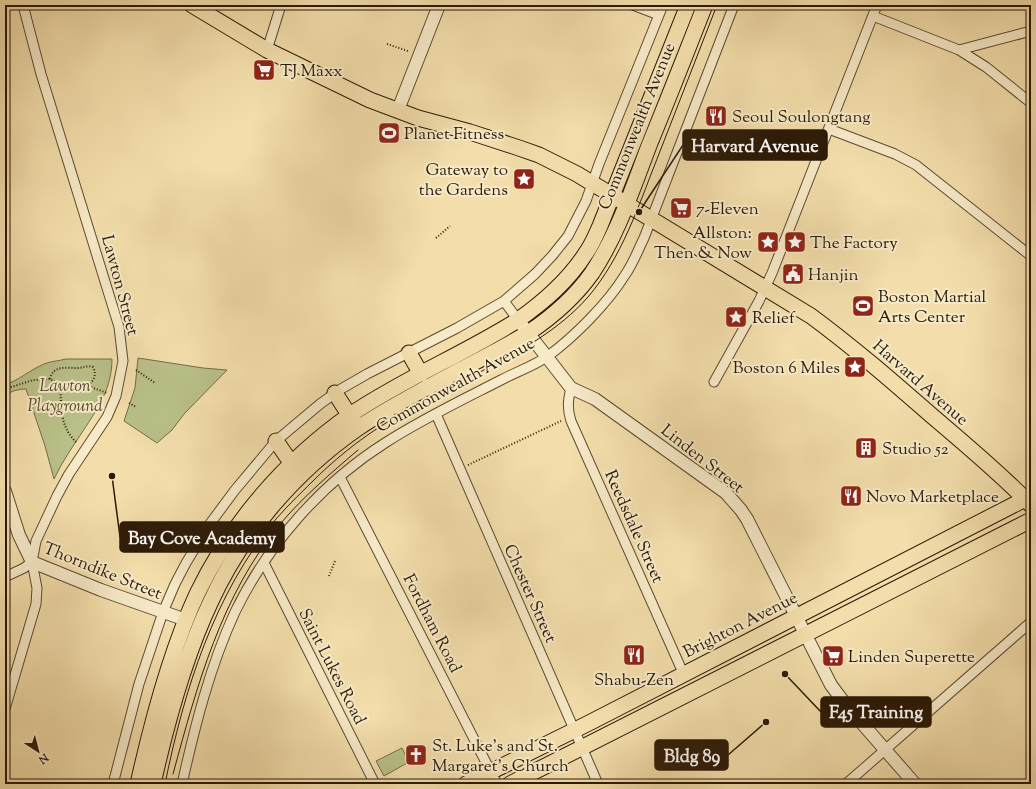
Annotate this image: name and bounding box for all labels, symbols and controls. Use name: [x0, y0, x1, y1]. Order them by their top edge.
street label: Commonwealth Avenue: [593, 40, 682, 214]
supermarket icon: TJ Maxx: [251, 57, 277, 83]
place label: TJ Maxx: [280, 60, 343, 84]
restaurant icon: Seoul Soulongtang: [703, 103, 729, 129]
place label: Seoul Soulongtang: [732, 106, 871, 130]
sports icon: Planet Fitness: [376, 120, 402, 146]
place label: Planet Fitness: [404, 123, 505, 147]
callout: Harvard Avenue: [683, 130, 827, 160]
text: Harvard Avenue: [691, 135, 819, 161]
place label: Gateway to the Gardens: [419, 159, 508, 203]
place icon: Gateway to the Gardens: [511, 166, 537, 192]
supermarket icon: 7-Eleven: [668, 195, 694, 221]
place label: 7-Eleven: [696, 198, 759, 222]
place label: Allston: Then & Now: [654, 222, 752, 266]
place icon: Allston: Then & Now: [755, 229, 781, 255]
place icon: The Factory: [782, 229, 808, 255]
place label: The Factory: [810, 232, 898, 256]
street label: Lawton Street: [94, 233, 144, 339]
public building icon: Hanjin: [780, 261, 806, 287]
place label: Hanjin: [808, 264, 859, 288]
place label: Boston Martial Arts Center: [878, 286, 987, 330]
sports icon: Boston Martial Arts Center: [850, 293, 876, 319]
place icon: Relief: [723, 304, 749, 330]
place label: Relief: [752, 307, 796, 331]
street label: Commonwealth Avenue: [372, 332, 540, 439]
street label: Harvard Avenue: [866, 335, 973, 432]
place icon: Boston 6 Miles: [842, 354, 868, 380]
place label: Boston 6 Miles: [733, 357, 840, 381]
park label: Lawton Playground: [27, 375, 103, 419]
street label: Linden Street: [655, 419, 749, 500]
building icon: Studio 52: [853, 435, 879, 461]
place label: Studio 52: [882, 438, 949, 462]
street label: Reedsdale Street: [598, 467, 669, 587]
restaurant icon: Novo Marketplace: [838, 483, 864, 509]
place label: Novo Marketplace: [866, 486, 999, 510]
callout: Bay Cove Academy: [120, 522, 284, 552]
text: Bay Cove Academy: [128, 527, 276, 553]
street label: Thorndike Street: [39, 537, 165, 607]
street label: Chester Street: [497, 541, 562, 647]
street label: Fordham Road: [396, 570, 467, 678]
street label: Brighton Avenue: [680, 587, 802, 665]
street label: Saint Lukes Road: [292, 605, 371, 730]
restaurant icon: Shabu-Zen: [621, 642, 647, 668]
supermarket icon: Linden Superette: [820, 643, 846, 669]
place label: Linden Superette: [848, 646, 975, 670]
place label: Shabu-Zen: [594, 669, 674, 693]
callout: F45 Training: [821, 697, 931, 727]
text: F45 Training: [829, 701, 923, 727]
north arrow: [18, 731, 58, 771]
place label: St. Luke's and St. Margaret's Church: [432, 735, 569, 779]
callout: Bldg 89: [655, 740, 728, 770]
church icon: St. Luke's and St. Margaret's Church: [403, 742, 429, 768]
text: Bldg 89: [664, 745, 720, 771]
text: N: [35, 749, 52, 767]

